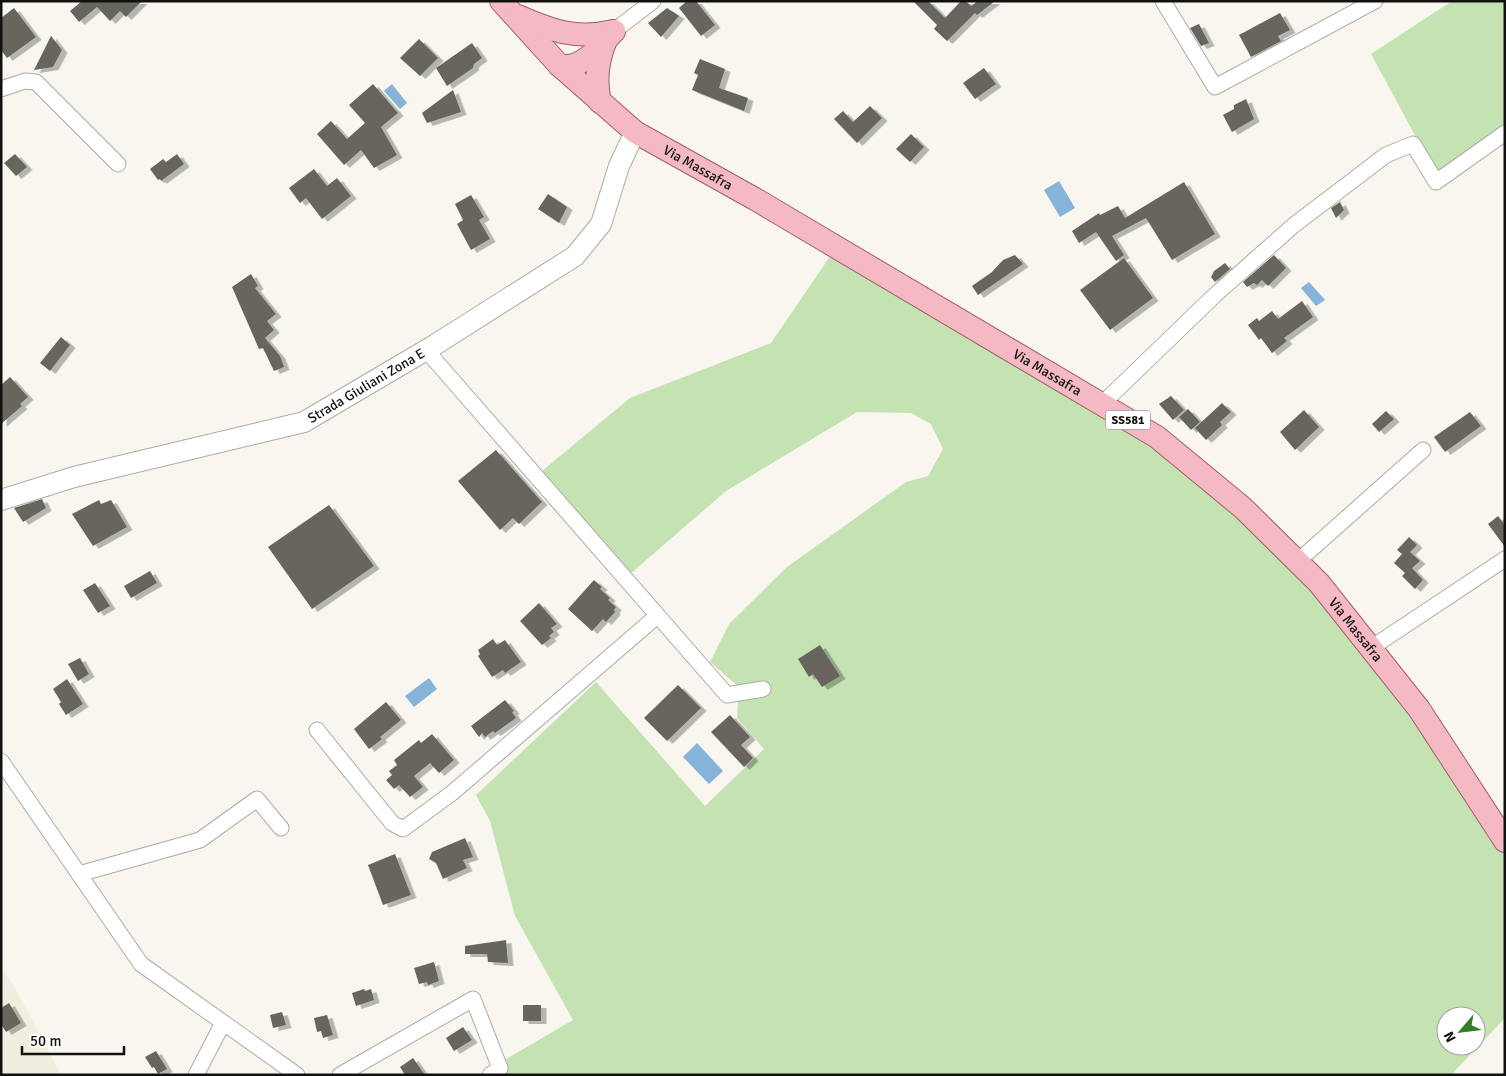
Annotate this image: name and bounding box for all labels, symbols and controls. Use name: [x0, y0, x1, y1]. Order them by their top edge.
street label: Via Massafra: [660, 142, 736, 194]
street label: Strada Giuliani Zona E: [305, 345, 428, 427]
street label: Via Massafra: [1010, 346, 1085, 399]
road number: SS581: [1106, 410, 1150, 430]
street label: Via Massafra: [1325, 594, 1386, 665]
north arrow: [1436, 1006, 1486, 1056]
scale bar: [22, 1024, 125, 1056]
text: N: [1440, 1029, 1460, 1045]
text: 50 m: [30, 1032, 61, 1050]

